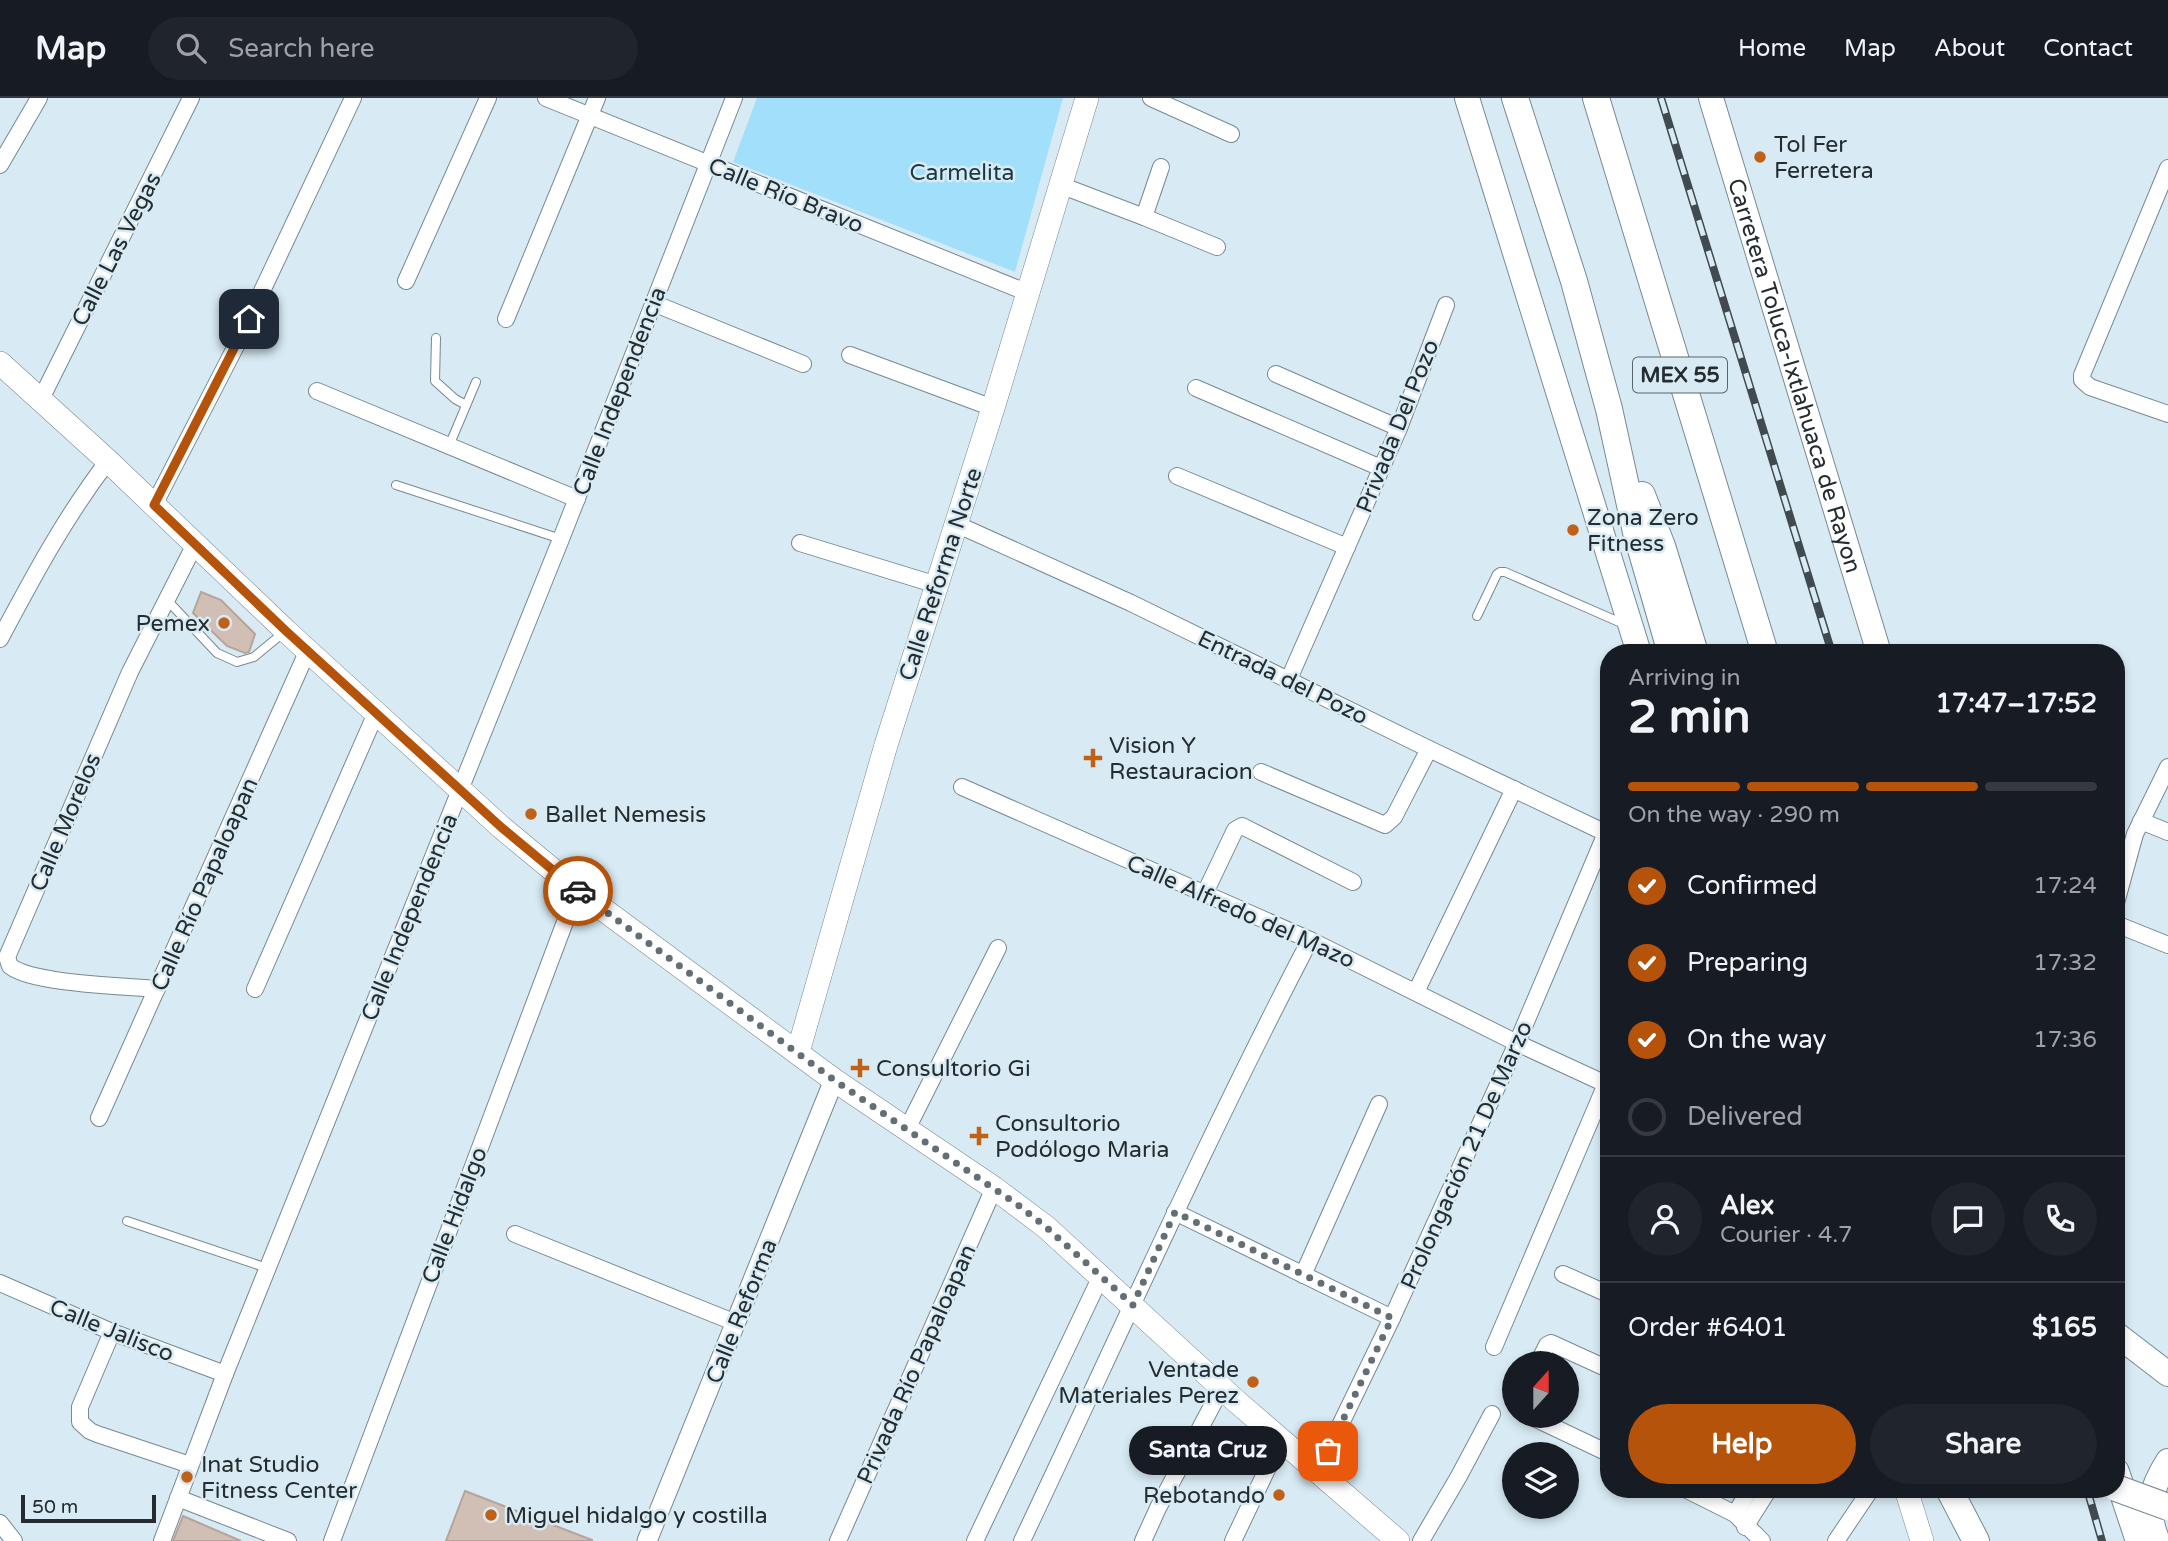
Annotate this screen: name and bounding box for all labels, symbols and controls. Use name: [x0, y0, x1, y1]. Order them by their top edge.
search box: [148, 17, 638, 80]
text: Map: [35, 29, 106, 68]
icon: search: [172, 29, 210, 67]
text: Search here: [228, 33, 374, 64]
text: Home: [1738, 34, 1806, 63]
text: Map: [1844, 34, 1896, 63]
text: About: [1934, 34, 2005, 63]
text: Contact: [2043, 34, 2133, 63]
place label: Tol Fer Ferretera: [1774, 131, 1874, 185]
marker: Tol Fer Ferretera: [1752, 149, 1768, 165]
street label: Calle Río Bravo: [704, 152, 867, 240]
park label: Carmelita: [909, 159, 1015, 187]
street label: Calle Las Vegas: [66, 168, 168, 331]
street label: Carretera Toluca-Ixtlahuaca de Rayon: [1721, 175, 1867, 577]
street label: Calle Independencia: [567, 283, 673, 500]
pin: [219, 289, 279, 349]
icon: home: [230, 300, 268, 338]
street label: Privada Del Pozo: [1350, 336, 1445, 517]
road number: MEX 55: [1633, 358, 1727, 392]
street label: Calle Reforma Norte: [893, 464, 989, 684]
place label: Zona Zero Fitness: [1587, 504, 1699, 558]
marker: Zona Zero Fitness: [1565, 522, 1581, 538]
place label: Pemex: [135, 610, 210, 638]
marker: Pemex: [216, 615, 232, 631]
street label: Entrada del Pozo: [1193, 625, 1372, 731]
text: Arriving in: [1628, 664, 1741, 692]
text: 17:47–17:52: [1936, 688, 2097, 719]
text: 2 min: [1628, 690, 1751, 745]
place label: Vision Y Restauracion: [1109, 732, 1253, 786]
marker: Vision Y Restauracion: [1083, 748, 1103, 768]
street label: Calle Morelos: [24, 749, 108, 896]
street label: Calle Río Papaloapan: [145, 773, 265, 996]
place label: Ballet Nemesis: [545, 801, 706, 829]
text: On the way · 290 m: [1628, 801, 1840, 829]
marker: Ballet Nemesis: [523, 806, 539, 822]
street label: Calle Independencia: [356, 810, 464, 1025]
street label: Calle Alfredo del Mazo: [1122, 849, 1359, 975]
courier: [543, 856, 613, 926]
icon: check: [1628, 867, 1666, 905]
text: Confirmed: [1687, 870, 1817, 901]
icon: car: [559, 872, 597, 910]
text: 17:24: [2033, 872, 2097, 900]
icon: check: [1628, 944, 1666, 982]
text: Preparing: [1687, 947, 1808, 978]
text: 17:32: [2033, 949, 2097, 977]
street label: Prolongación 21 De Marzo: [1395, 1017, 1539, 1294]
icon: check: [1628, 1021, 1666, 1059]
text: On the way: [1687, 1024, 1827, 1055]
text: 17:36: [2033, 1026, 2097, 1054]
place label: Consultorio Gi: [876, 1055, 1031, 1083]
marker: Consultorio Gi: [850, 1058, 870, 1078]
text: Delivered: [1687, 1101, 1803, 1132]
place label: Consultorio Podólogo Maria: [995, 1110, 1169, 1164]
marker: Consultorio Podólogo Maria: [969, 1126, 989, 1146]
street label: Calle Hidalgo: [416, 1143, 494, 1288]
button: person: [1628, 1182, 1702, 1256]
button: chat: [1931, 1182, 2005, 1256]
button: phone: [2023, 1182, 2097, 1256]
text: Alex: [1720, 1190, 1774, 1221]
text: Courier · 4.7: [1720, 1221, 1853, 1249]
street label: Calle Reforma: [700, 1235, 784, 1388]
street label: Privada Río Papaloapan: [851, 1240, 982, 1489]
street label: Calle Jalisco: [45, 1293, 178, 1369]
text: Order #6401: [1628, 1312, 1788, 1343]
text: $165: [2032, 1312, 2097, 1343]
north arrow: [1502, 1351, 1578, 1428]
map controls: [1502, 1351, 1579, 1519]
place label: Ventade Materiales Perez: [1058, 1356, 1239, 1410]
marker: Ventade Materiales Perez: [1245, 1374, 1261, 1390]
button: Help: [1628, 1404, 1856, 1484]
button: Share: [1870, 1404, 2097, 1484]
pin: [1298, 1421, 1358, 1481]
callout: Santa Cruz: [1128, 1426, 1286, 1476]
icon: bag: [1309, 1432, 1347, 1470]
text: Santa Cruz: [1149, 1436, 1267, 1464]
button: layers: [1502, 1442, 1579, 1519]
place label: Inat Studio Fitness Center: [201, 1451, 357, 1505]
marker: Inat Studio Fitness Center: [179, 1469, 195, 1485]
place label: Rebotando: [1143, 1482, 1265, 1510]
marker: Rebotando: [1271, 1487, 1287, 1503]
scale bar: [21, 1492, 156, 1524]
text: 50 m: [32, 1496, 78, 1518]
place label: Miguel hidalgo y costilla: [505, 1502, 768, 1530]
marker: Miguel hidalgo y costilla: [483, 1507, 499, 1523]

